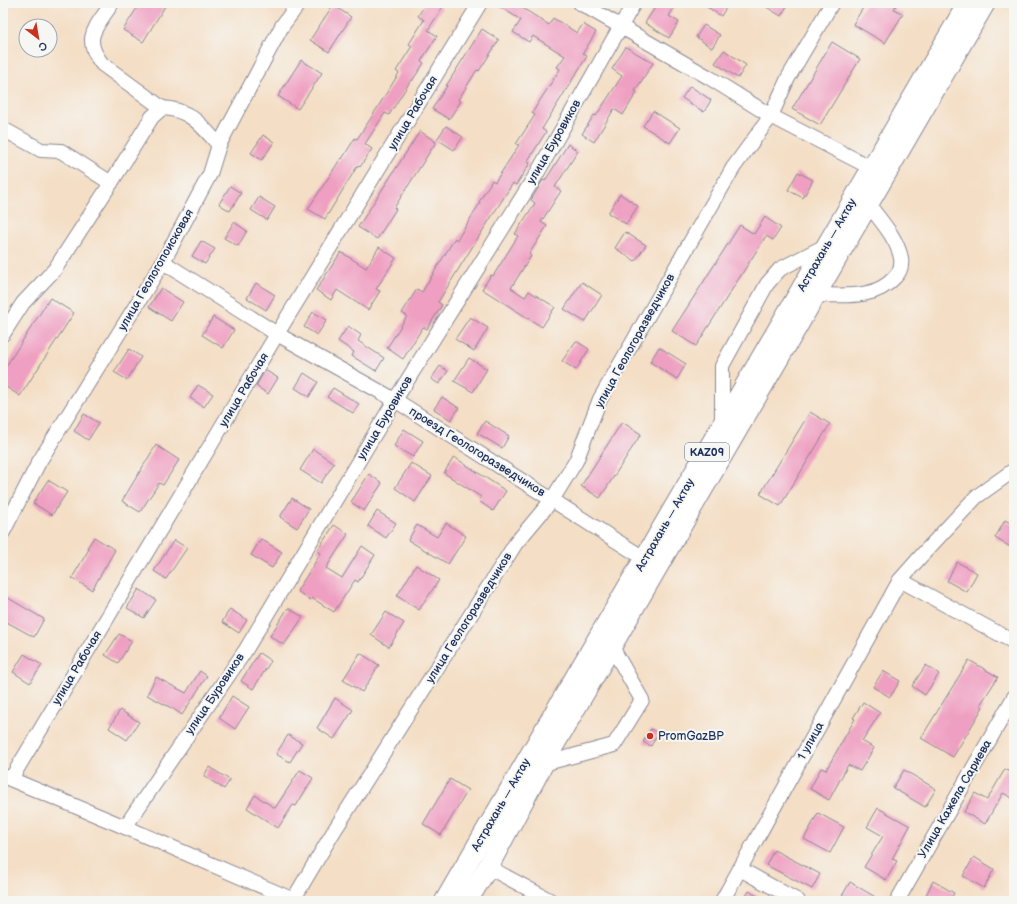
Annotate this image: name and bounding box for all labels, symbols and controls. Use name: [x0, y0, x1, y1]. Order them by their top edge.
north arrow: [18, 18, 58, 58]
text: С: [36, 39, 50, 54]
street label: улица Рабочая: [385, 73, 441, 153]
street label: улица Буровиков: [524, 96, 585, 187]
street label: Астрахань — Актау: [794, 195, 860, 295]
street label: улица Геологопоисковая: [115, 206, 197, 333]
street label: улица Геологоразведчиков: [592, 271, 679, 411]
street label: улица Рабочая: [216, 350, 272, 430]
street label: улица Буровиков: [354, 373, 416, 463]
street label: проезд Геологоразведчиков: [406, 404, 548, 501]
road number: KAZ09: [685, 443, 729, 461]
street label: Астрахань — Актау: [632, 475, 698, 575]
street label: улица Геологоразведчиков: [423, 549, 516, 686]
street label: улица Рабочая: [49, 628, 105, 708]
street label: улица Буровиков: [182, 650, 248, 738]
street label: 1 улица: [794, 719, 828, 763]
place label: PromGazBP: [658, 729, 724, 744]
marker: PromGazBP: [645, 731, 655, 741]
street label: Улица Кажела Сариева: [915, 737, 995, 861]
street label: Астрахань — Актау: [468, 755, 534, 855]

